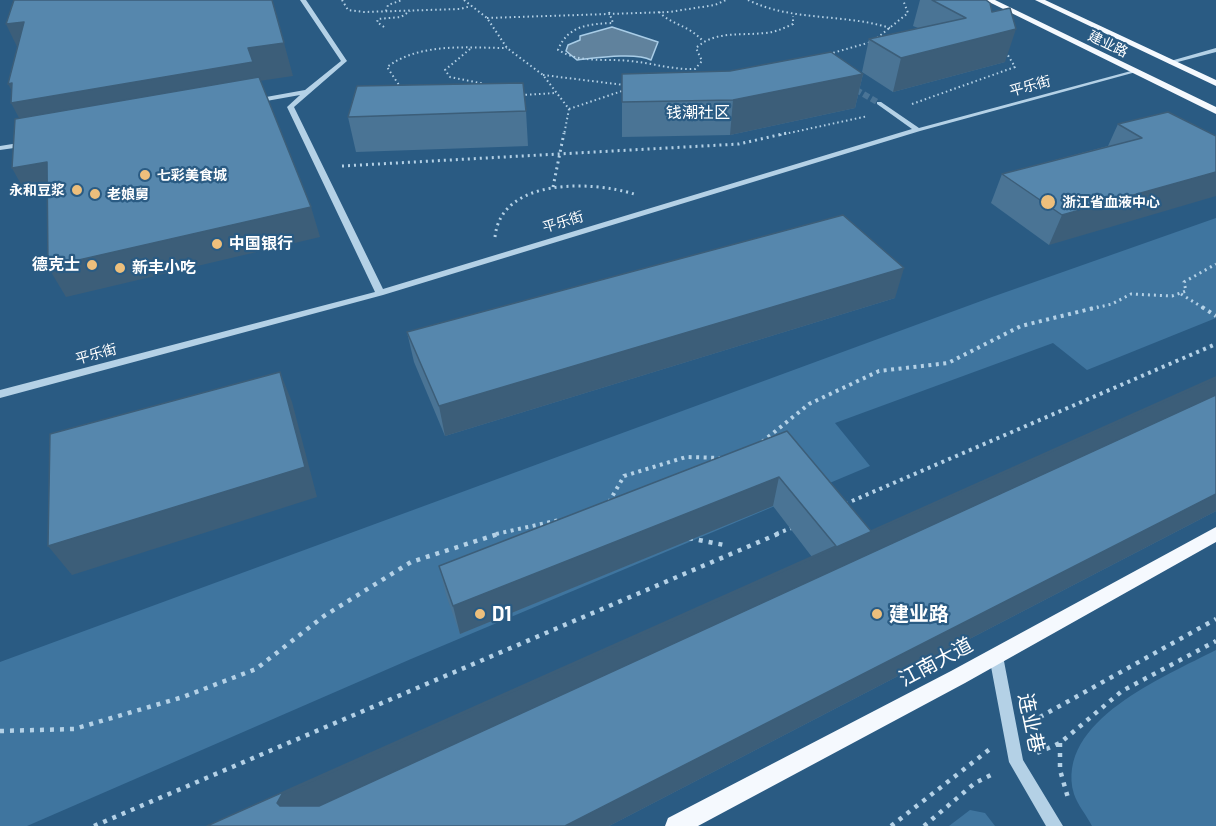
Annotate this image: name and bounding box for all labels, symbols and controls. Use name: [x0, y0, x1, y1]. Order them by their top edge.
street label: 建业路: [1085, 27, 1131, 61]
street label: 平乐街: [1008, 72, 1052, 100]
district label: 钱潮社区: [666, 103, 730, 123]
place label: 七彩美食城: [157, 167, 227, 183]
marker: 七彩美食城: [138, 168, 152, 182]
place label: 永和豆浆: [9, 182, 65, 198]
marker: 永和豆浆: [70, 183, 84, 197]
place label: 老娘舅: [107, 186, 149, 202]
marker: 老娘舅: [88, 187, 102, 201]
marker: 浙江省血液中心: [1039, 193, 1057, 211]
place label: 浙江省血液中心: [1062, 194, 1160, 210]
street label: 平乐街: [540, 208, 586, 236]
place label: 中国银行: [229, 234, 293, 254]
marker: 中国银行: [210, 237, 224, 251]
place label: 德克士: [32, 255, 80, 275]
marker: 德克士: [85, 258, 99, 272]
place label: 新丰小吃: [132, 258, 196, 278]
marker: 新丰小吃: [113, 261, 127, 275]
street label: 平乐街: [74, 340, 118, 368]
place label: D1: [492, 602, 511, 626]
place label: 建业路: [889, 602, 949, 626]
marker: D1: [473, 607, 487, 621]
marker: 建业路: [870, 607, 884, 621]
street label: 江南大道: [895, 633, 977, 691]
street label: 连业巷: [1013, 691, 1049, 755]

